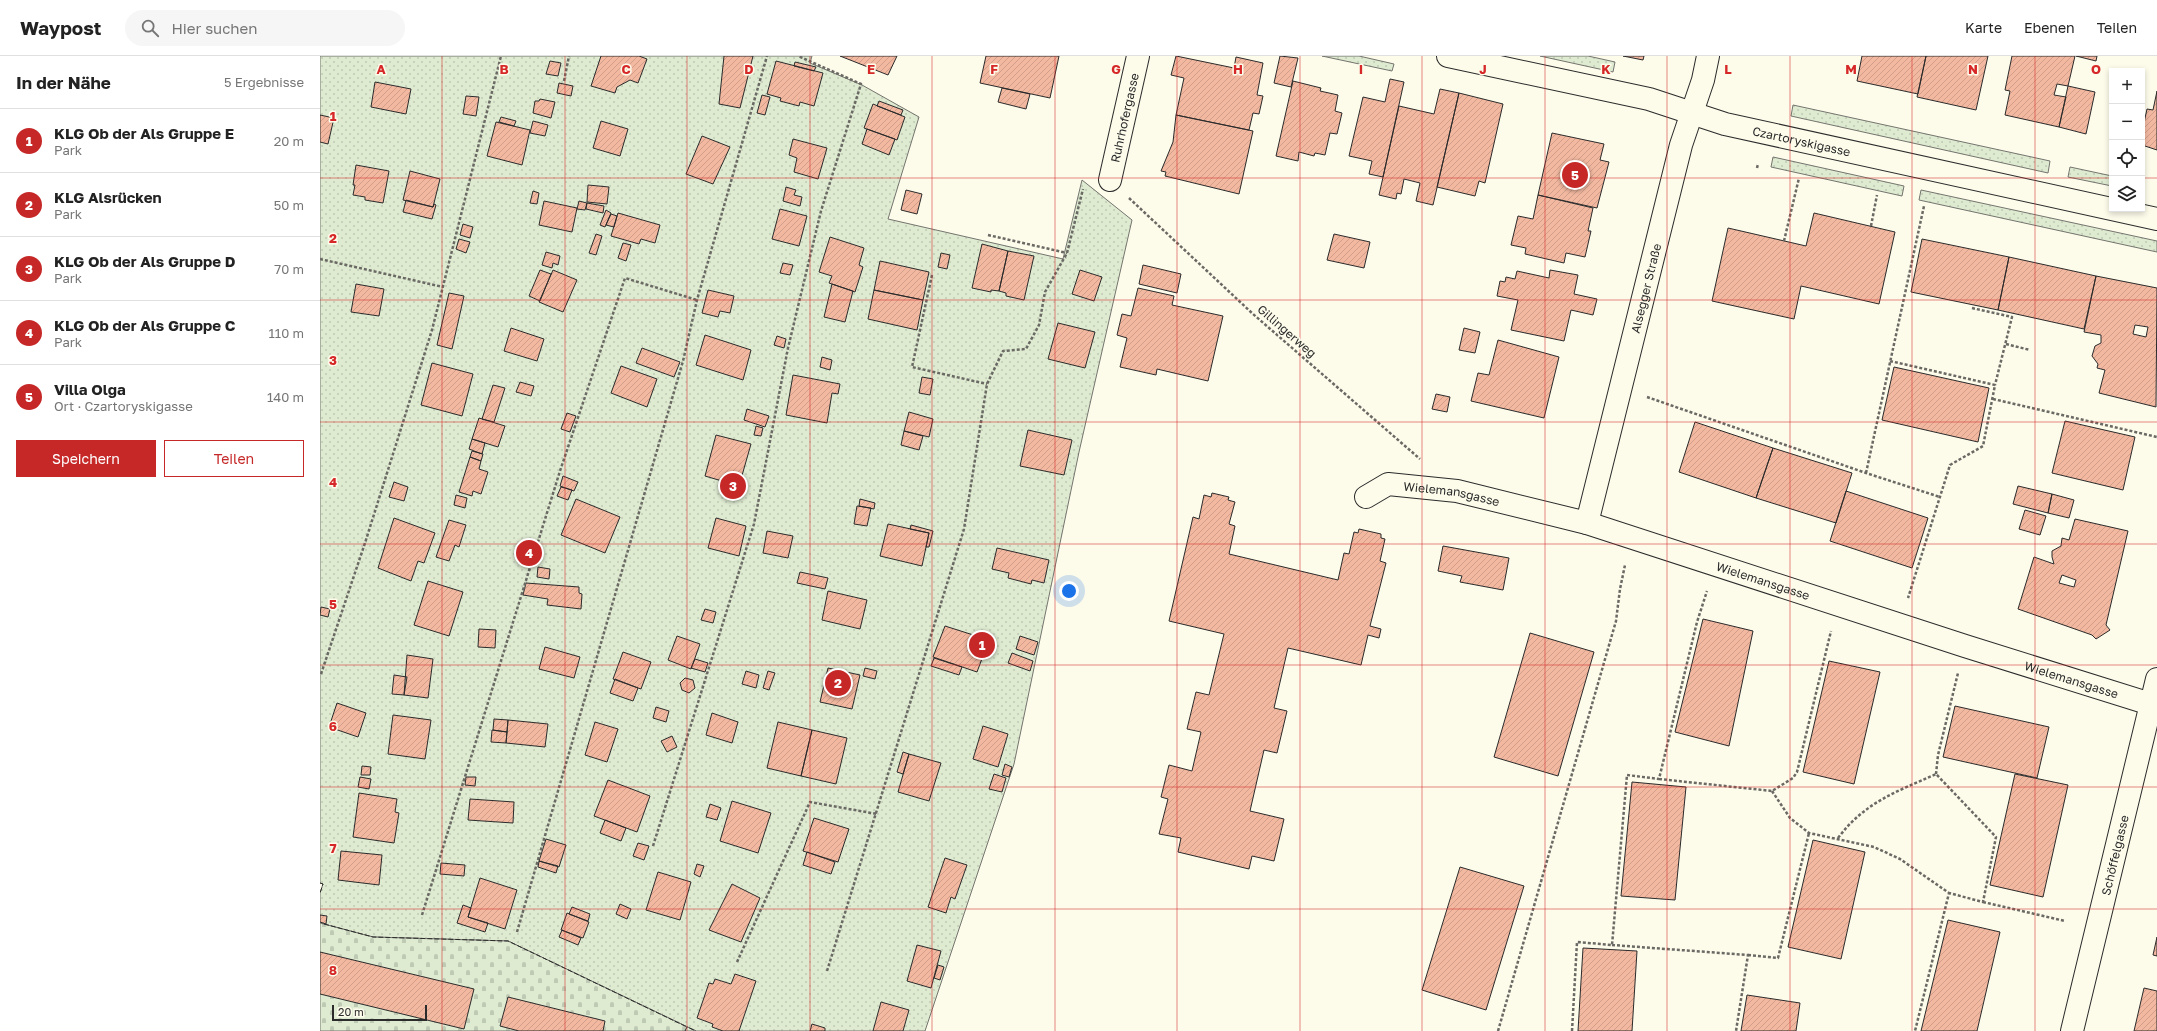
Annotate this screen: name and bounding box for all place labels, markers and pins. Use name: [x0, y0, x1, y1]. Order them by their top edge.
pin: 5: [1562, 160, 1588, 190]
pin: 3: [720, 471, 746, 501]
pin: 4: [516, 538, 542, 568]
pin: 1: [969, 630, 995, 660]
pin: 2: [825, 668, 851, 698]

